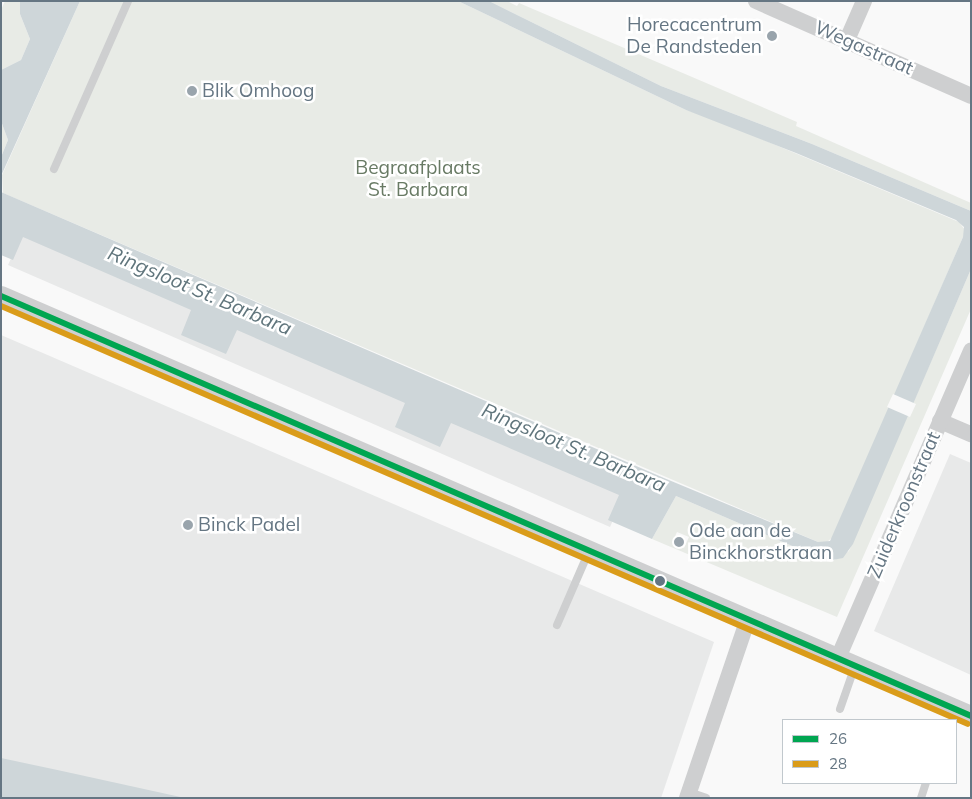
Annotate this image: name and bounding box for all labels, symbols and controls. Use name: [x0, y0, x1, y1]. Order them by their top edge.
place label: Horecacentrum De Randsteden: [626, 14, 762, 58]
street label: Wegastraat: [811, 16, 917, 80]
marker: Horecacentrum De Randsteden: [766, 30, 778, 42]
place label: Blik Omhoog: [202, 80, 314, 102]
marker: Blik Omhoog: [186, 85, 198, 97]
park label: Begraafplaats St. Barbara: [355, 157, 481, 201]
water label: Ringsloot St. Barbara: [104, 240, 296, 340]
water label: Ringsloot St. Barbara: [478, 397, 670, 497]
street label: Zuiderkroonstraat: [863, 428, 945, 582]
place label: Binck Padel: [198, 514, 300, 536]
marker: Binck Padel: [182, 519, 194, 531]
place label: Ode aan de Binckhorstkraan: [689, 520, 832, 564]
marker: Ode aan de Binckhorstkraan: [673, 536, 685, 548]
unlabelled marker: [655, 576, 665, 586]
legend: [782, 719, 957, 784]
text: 26: [829, 729, 847, 748]
text: 28: [829, 754, 847, 773]

